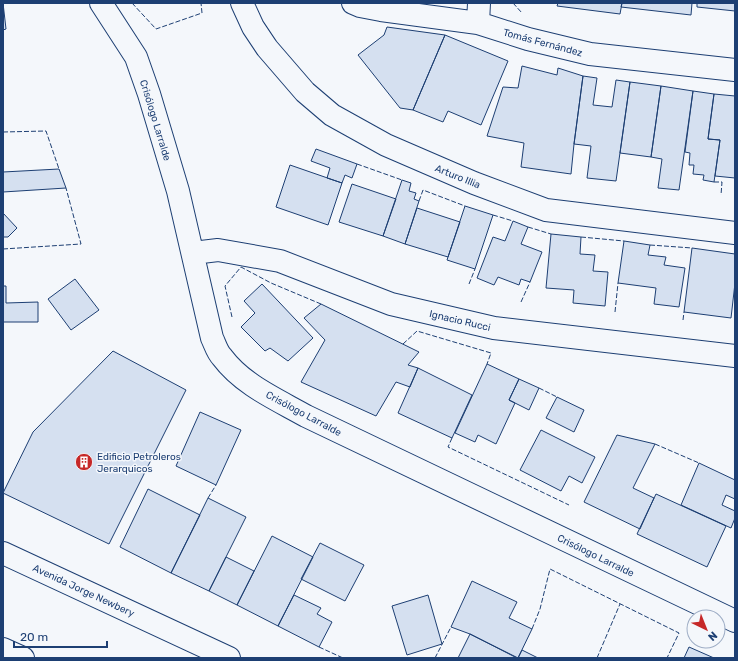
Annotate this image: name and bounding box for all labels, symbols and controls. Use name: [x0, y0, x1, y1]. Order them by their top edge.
street label: Tomás Fernández: [502, 27, 584, 59]
street label: Crisólogo Larralde: [137, 78, 173, 163]
street label: Arturo Illia: [433, 162, 482, 191]
street label: Ignacio Rucci: [428, 308, 492, 334]
street label: Crisólogo Larralde: [264, 389, 344, 439]
place label: Edificio Petroleros Jerarquicos: [97, 451, 181, 475]
building icon: Edificio Petroleros Jerarquicos: [74, 452, 94, 472]
street label: Crisólogo Larralde: [555, 532, 636, 580]
street label: Avenida Jorge Newbery: [31, 562, 137, 620]
north arrow: [686, 609, 726, 649]
scale bar: [14, 623, 107, 649]
text: N: [705, 628, 720, 643]
text: 20 m: [20, 630, 48, 644]

